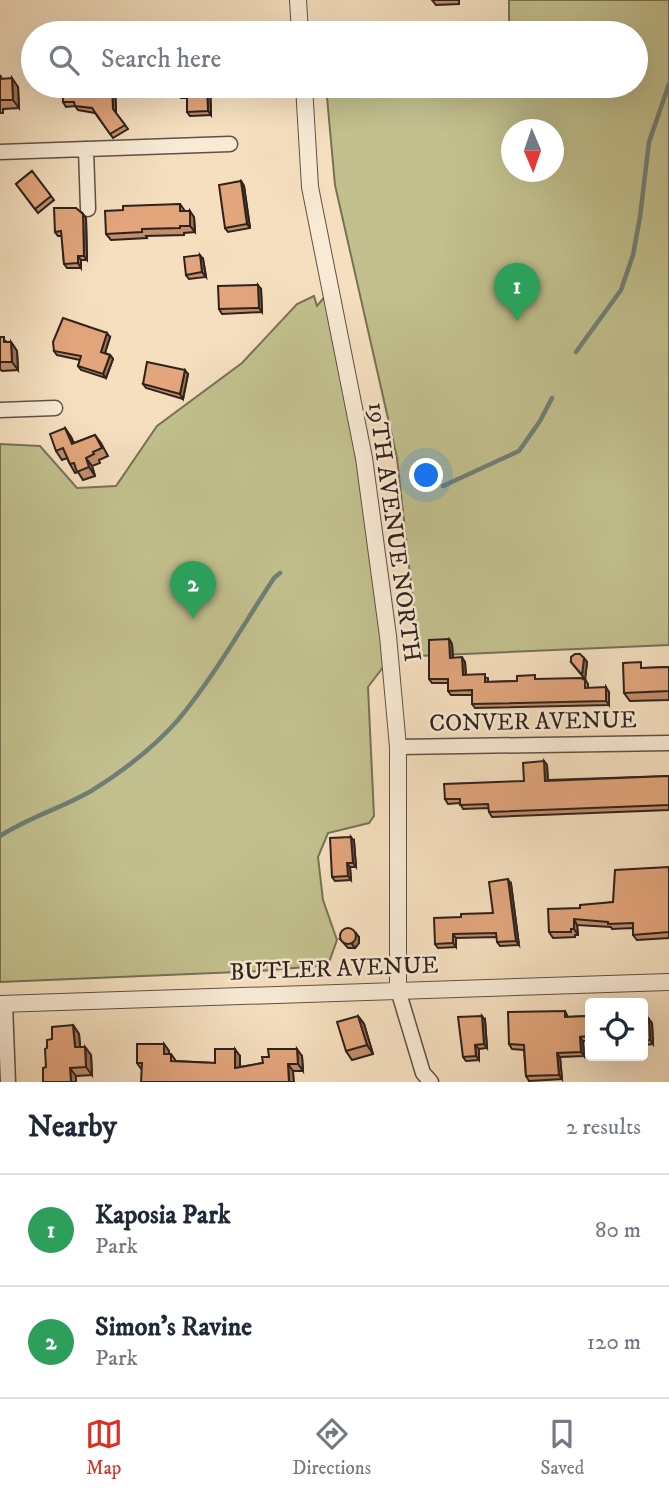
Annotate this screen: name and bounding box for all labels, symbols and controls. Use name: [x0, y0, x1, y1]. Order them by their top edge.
search box: [21, 21, 648, 98]
icon: search: [45, 41, 83, 79]
text: Search here: [101, 43, 221, 76]
north arrow: [501, 119, 564, 182]
pin: 1: [494, 263, 540, 321]
street label: 19TH AVENUE NORTH: [361, 400, 427, 664]
your location: [409, 458, 443, 492]
pin: 2: [170, 561, 216, 619]
street label: CONVER AVENUE: [429, 705, 637, 739]
street label: BUTLER AVENUE: [229, 950, 439, 988]
map controls: [585, 998, 648, 1061]
button: locate: [585, 998, 648, 1061]
text: Nearby: [28, 1109, 117, 1146]
text: 2 results: [566, 1113, 641, 1142]
text: Kaposia Park: [95, 1199, 231, 1232]
text: 1: [47, 1216, 55, 1245]
text: 80 m: [595, 1216, 641, 1245]
text: Park: [95, 1232, 138, 1261]
text: Simon's Ravine: [95, 1311, 252, 1344]
text: 2: [45, 1328, 57, 1357]
text: 120 m: [587, 1328, 641, 1357]
text: Park: [95, 1344, 138, 1373]
tab: Map: [85, 1415, 123, 1480]
tab: Directions: [292, 1415, 371, 1480]
tab: Saved: [541, 1415, 584, 1480]

